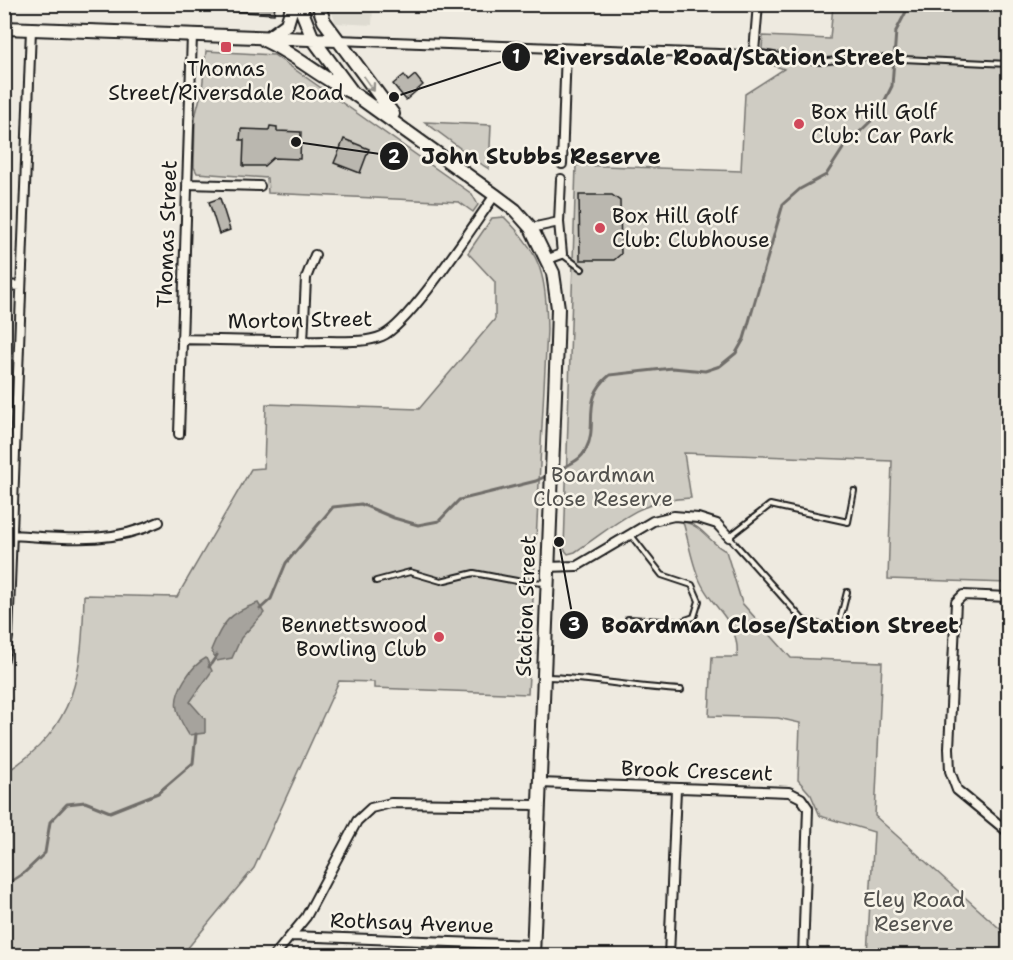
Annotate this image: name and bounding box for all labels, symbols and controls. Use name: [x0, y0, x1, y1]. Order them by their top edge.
callout: Riversdale Road/Station Street: [501, 37, 917, 77]
marker: Thomas Street/Riversdale Road: [219, 40, 233, 54]
text: Riversdale Road/Station Street: [543, 43, 905, 72]
text: 1: [512, 45, 520, 69]
place label: Thomas Street/Riversdale Road: [108, 55, 344, 107]
one-way arrow: [363, 76, 375, 92]
place label: Box Hill Golf Club: Car Park: [811, 98, 954, 150]
marker: Box Hill Golf Club: Car Park: [792, 117, 806, 131]
callout: John Stubbs Reserve: [379, 136, 673, 176]
text: John Stubbs Reserve: [421, 142, 661, 171]
text: 2: [388, 145, 401, 169]
street label: Thomas Street: [150, 160, 184, 308]
place label: Box Hill Golf Club: Clubhouse: [612, 202, 770, 254]
marker: Box Hill Golf Club: Clubhouse: [593, 221, 607, 235]
street label: Morton Street: [227, 305, 373, 335]
park label: Boardman Close Reserve: [533, 461, 673, 513]
street label: Station Street: [510, 535, 542, 677]
callout: Boardman Close/Station Street: [559, 605, 971, 645]
place label: Bennettswood Bowling Club: [281, 611, 427, 663]
text: Boardman Close/Station Street: [601, 611, 959, 640]
text: 3: [568, 613, 580, 637]
marker: Bennettswood Bowling Club: [432, 630, 446, 644]
street label: Brook Crescent: [621, 754, 773, 788]
park label: Eley Road Reserve: [863, 886, 965, 938]
street label: Rothsay Avenue: [329, 906, 495, 940]

